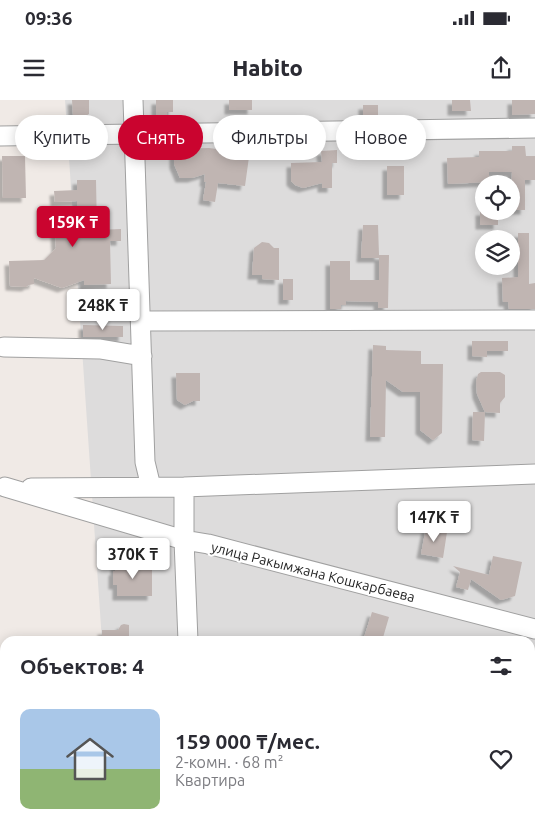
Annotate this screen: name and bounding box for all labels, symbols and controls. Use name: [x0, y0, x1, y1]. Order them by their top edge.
text: 09:36: [25, 7, 73, 29]
icon: menu: [20, 54, 48, 82]
icon: share: [487, 54, 515, 82]
text: Habito: [232, 55, 303, 80]
chip: Купить: [15, 115, 108, 160]
chip: Снять: [118, 115, 203, 160]
chip: Фильтры: [213, 115, 326, 160]
chip: Новое: [336, 115, 426, 160]
map controls: [475, 175, 520, 275]
button: locate: [475, 175, 520, 220]
pin: 159K ₸: [32, 206, 114, 248]
text: 159K ₸: [48, 213, 98, 231]
button: layers: [475, 230, 520, 275]
pin: 248K ₸: [62, 288, 144, 331]
text: 248K ₸: [78, 296, 128, 314]
pin: 147K ₸: [393, 500, 475, 543]
text: 147K ₸: [409, 508, 459, 526]
pin: 370K ₸: [92, 538, 174, 580]
street label: улица Ракымжана Кошкарбаева: [209, 539, 417, 605]
text: 370K ₸: [108, 545, 158, 563]
icon: filters: [487, 652, 515, 680]
text: Объектов: 4: [20, 654, 144, 678]
icon: home: [60, 729, 120, 789]
text: 159 000 ₸/мес.: [175, 729, 320, 753]
icon: heart: [487, 745, 515, 773]
text: 2-комн. · 68 m²: [175, 753, 283, 771]
text: Квартира: [175, 771, 245, 789]

